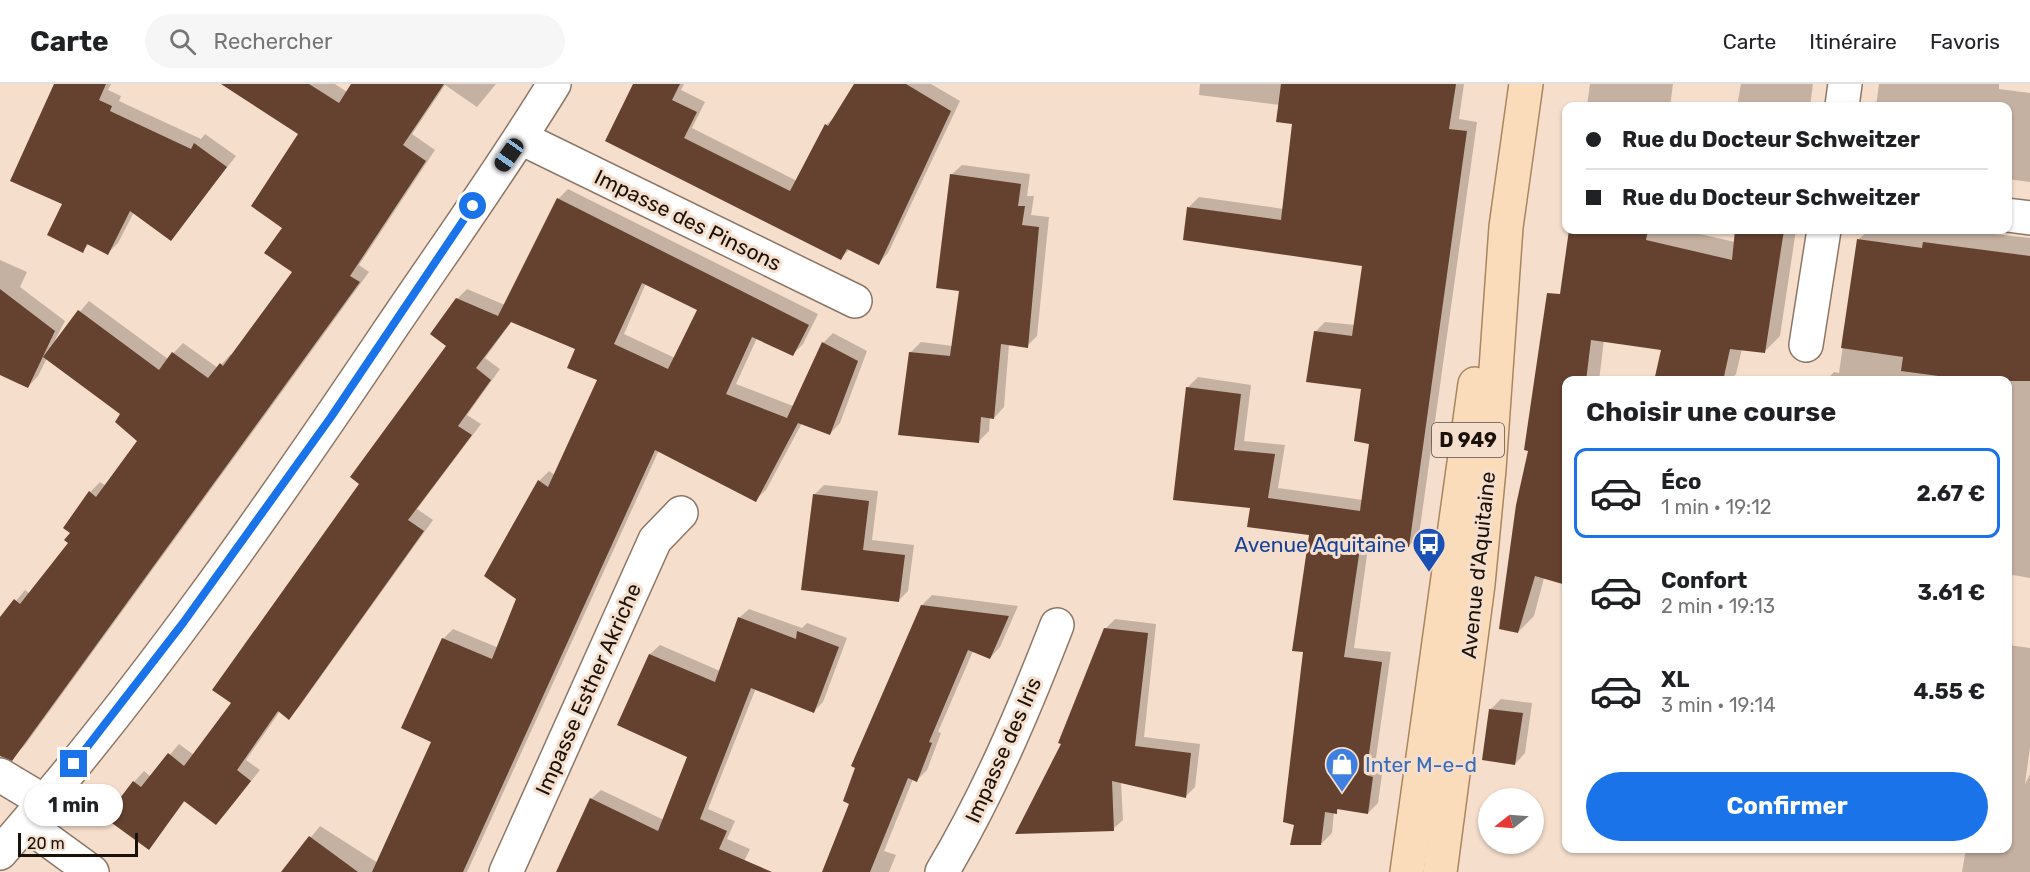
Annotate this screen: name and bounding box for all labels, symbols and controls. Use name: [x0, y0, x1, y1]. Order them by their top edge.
search box: [145, 14, 565, 68]
text: Carte: [30, 25, 109, 58]
icon: search: [166, 25, 199, 58]
text: Rechercher: [214, 28, 332, 55]
text: Carte: [1723, 29, 1776, 54]
text: Itinéraire: [1809, 29, 1897, 54]
text: Favoris: [1930, 29, 2000, 54]
text: Rue du Docteur Schweitzer: [1622, 126, 1920, 153]
car: [491, 135, 527, 175]
street label: Impasse des Pinsons: [591, 164, 785, 276]
text: Rue du Docteur Schweitzer: [1622, 184, 1920, 211]
route start: [459, 192, 486, 219]
text: Choisir une course: [1586, 396, 1836, 428]
road number: D 949: [1432, 423, 1504, 457]
icon: car: [1589, 466, 1643, 520]
text: Éco: [1661, 468, 1701, 495]
street label: Avenue d'Aquitaine: [1456, 470, 1500, 660]
text: 2.67 €: [1916, 480, 1985, 507]
text: 1 min · 19:12: [1661, 495, 1771, 519]
bus stop icon: Avenue Aquitaine: [1411, 526, 1447, 573]
place label: Avenue Aquitaine: [1234, 532, 1406, 557]
icon: car: [1589, 565, 1643, 619]
text: Confort: [1661, 567, 1747, 594]
street label: Impasse Esther Akriche: [530, 579, 646, 799]
text: 3.61 €: [1918, 579, 1985, 606]
text: 2 min · 19:13: [1661, 594, 1775, 618]
icon: car: [1589, 664, 1643, 718]
text: XL: [1661, 666, 1689, 693]
street label: Impasse des Iris: [960, 673, 1046, 827]
text: 4.55 €: [1914, 678, 1985, 705]
text: 3 min · 19:14: [1661, 693, 1776, 717]
shop icon: Inter M-e-d: [1324, 746, 1360, 793]
route end: [60, 750, 87, 777]
place label: Inter M-e-d: [1365, 752, 1477, 777]
button: Confirmer: [1586, 772, 1988, 841]
callout: 1 min: [25, 785, 124, 827]
north arrow: [1478, 788, 1544, 854]
map controls: [1478, 788, 1544, 854]
text: 1 min: [48, 793, 99, 817]
scale bar: [18, 830, 138, 858]
text: 20 m: [27, 834, 65, 853]

